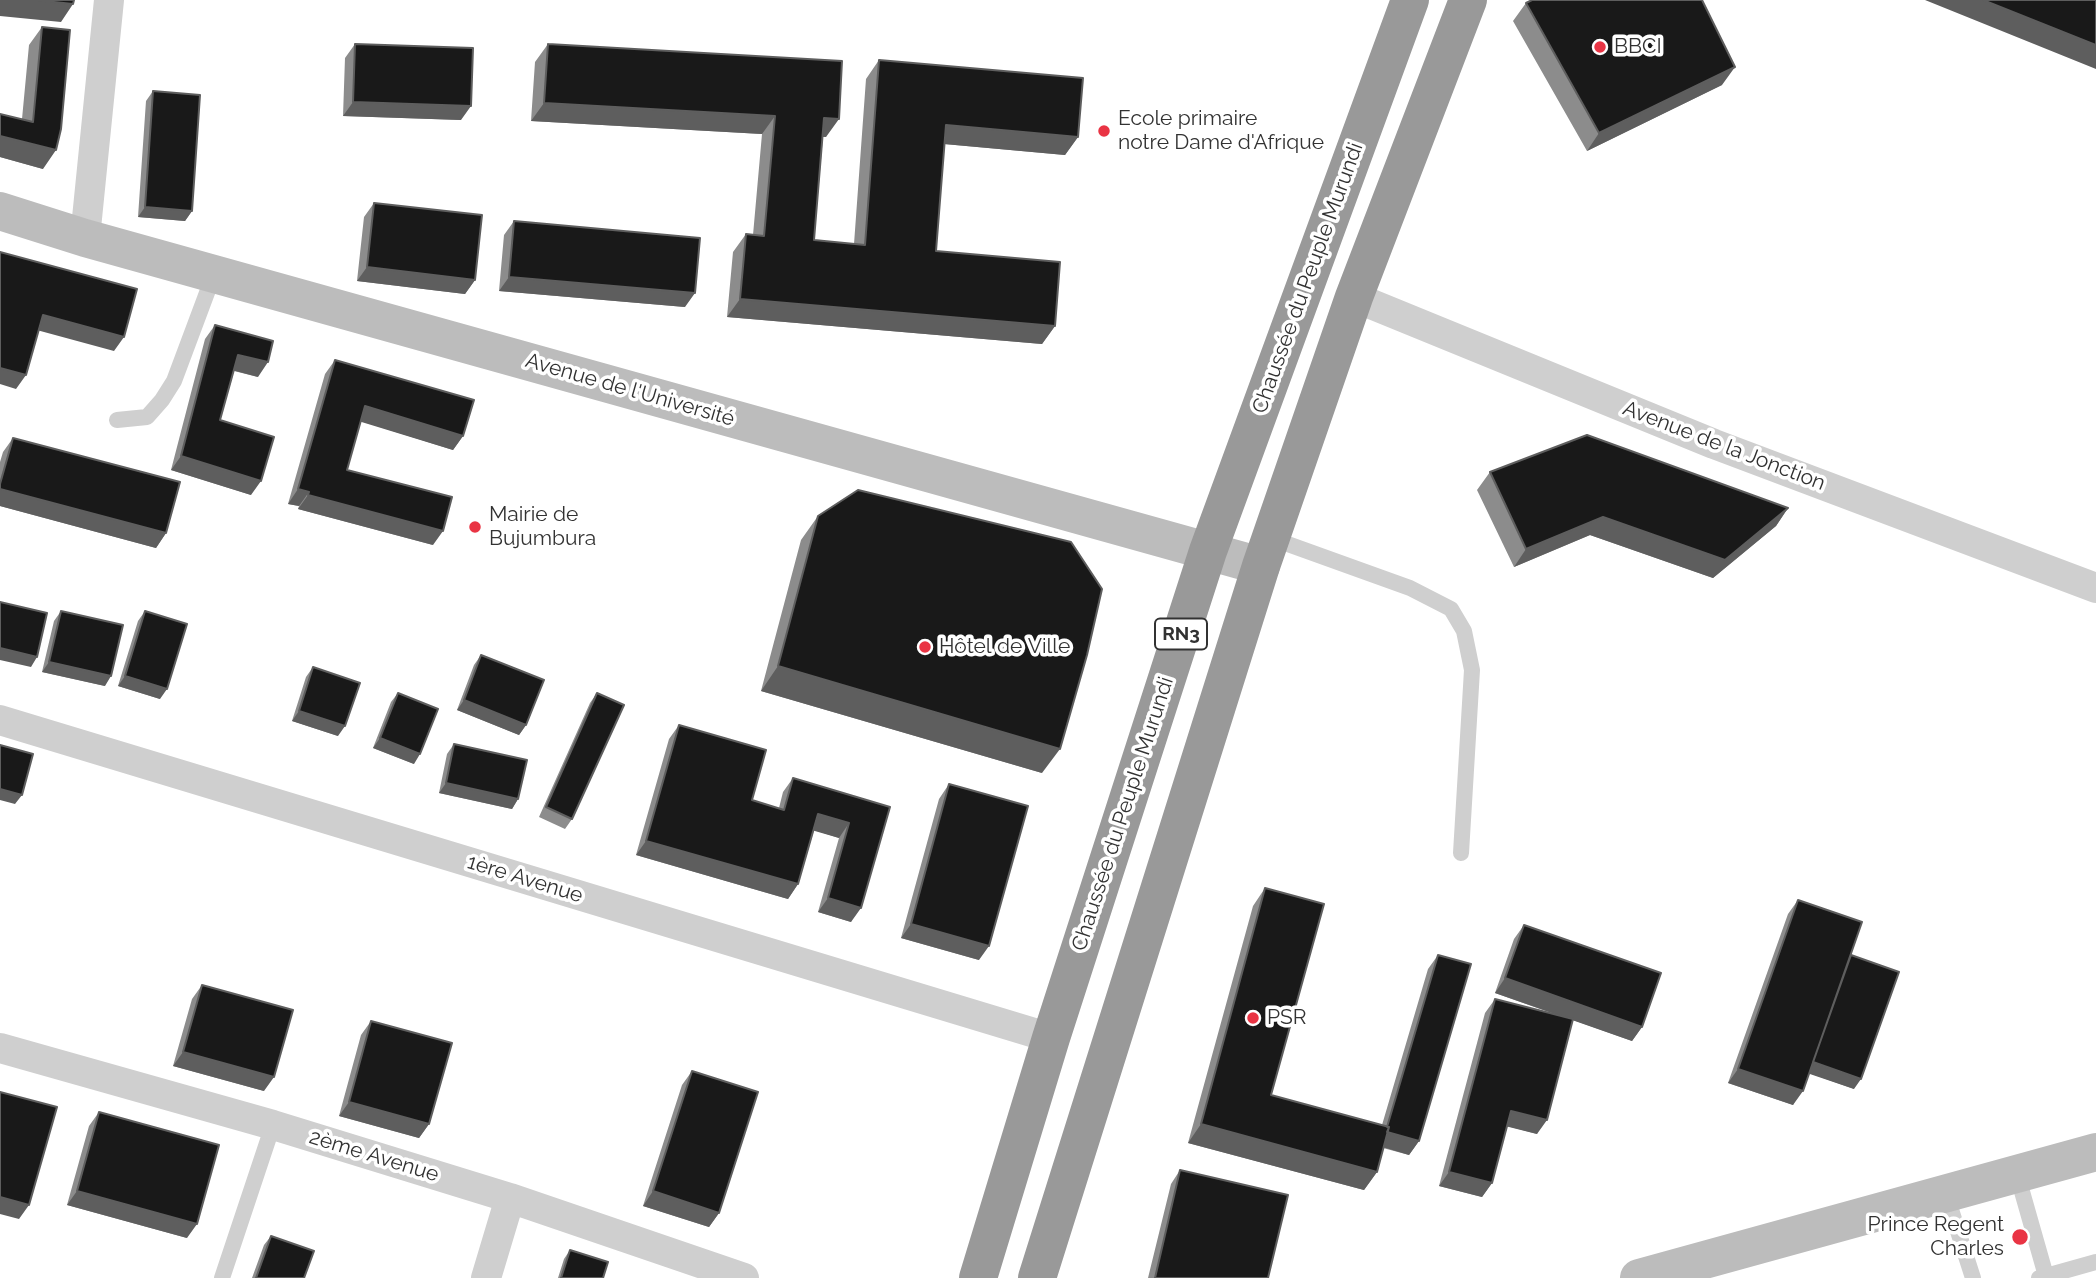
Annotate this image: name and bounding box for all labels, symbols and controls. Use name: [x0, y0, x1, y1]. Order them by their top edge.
place label: BBCI: [1614, 34, 1662, 60]
marker: BBCI: [1592, 39, 1608, 55]
place label: Ecole primaire notre Dame d'Afrique: [1118, 106, 1324, 156]
marker: Ecole primaire notre Dame d'Afrique: [1096, 123, 1112, 139]
street label: Chaussée du Peuple Murundi: [1247, 139, 1369, 417]
street label: Avenue de l'Université: [523, 348, 737, 432]
street label: Avenue de la Jonction: [1619, 396, 1829, 496]
place label: Mairie de Bujumbura: [489, 502, 596, 552]
marker: Mairie de Bujumbura: [467, 519, 483, 535]
road number: RN3: [1155, 618, 1207, 650]
place label: Hôtel de Ville: [939, 634, 1070, 660]
marker: Hôtel de Ville: [917, 639, 933, 655]
street label: Chaussée du Peuple Murundi: [1067, 674, 1179, 954]
street label: 1ère Avenue: [464, 849, 586, 909]
place label: PSR: [1267, 1005, 1307, 1031]
marker: PSR: [1245, 1010, 1261, 1026]
street label: 2ème Avenue: [306, 1124, 442, 1188]
place label: Prince Regent Charles: [1867, 1212, 2004, 1262]
marker: Prince Regent Charles: [2010, 1227, 2030, 1247]

